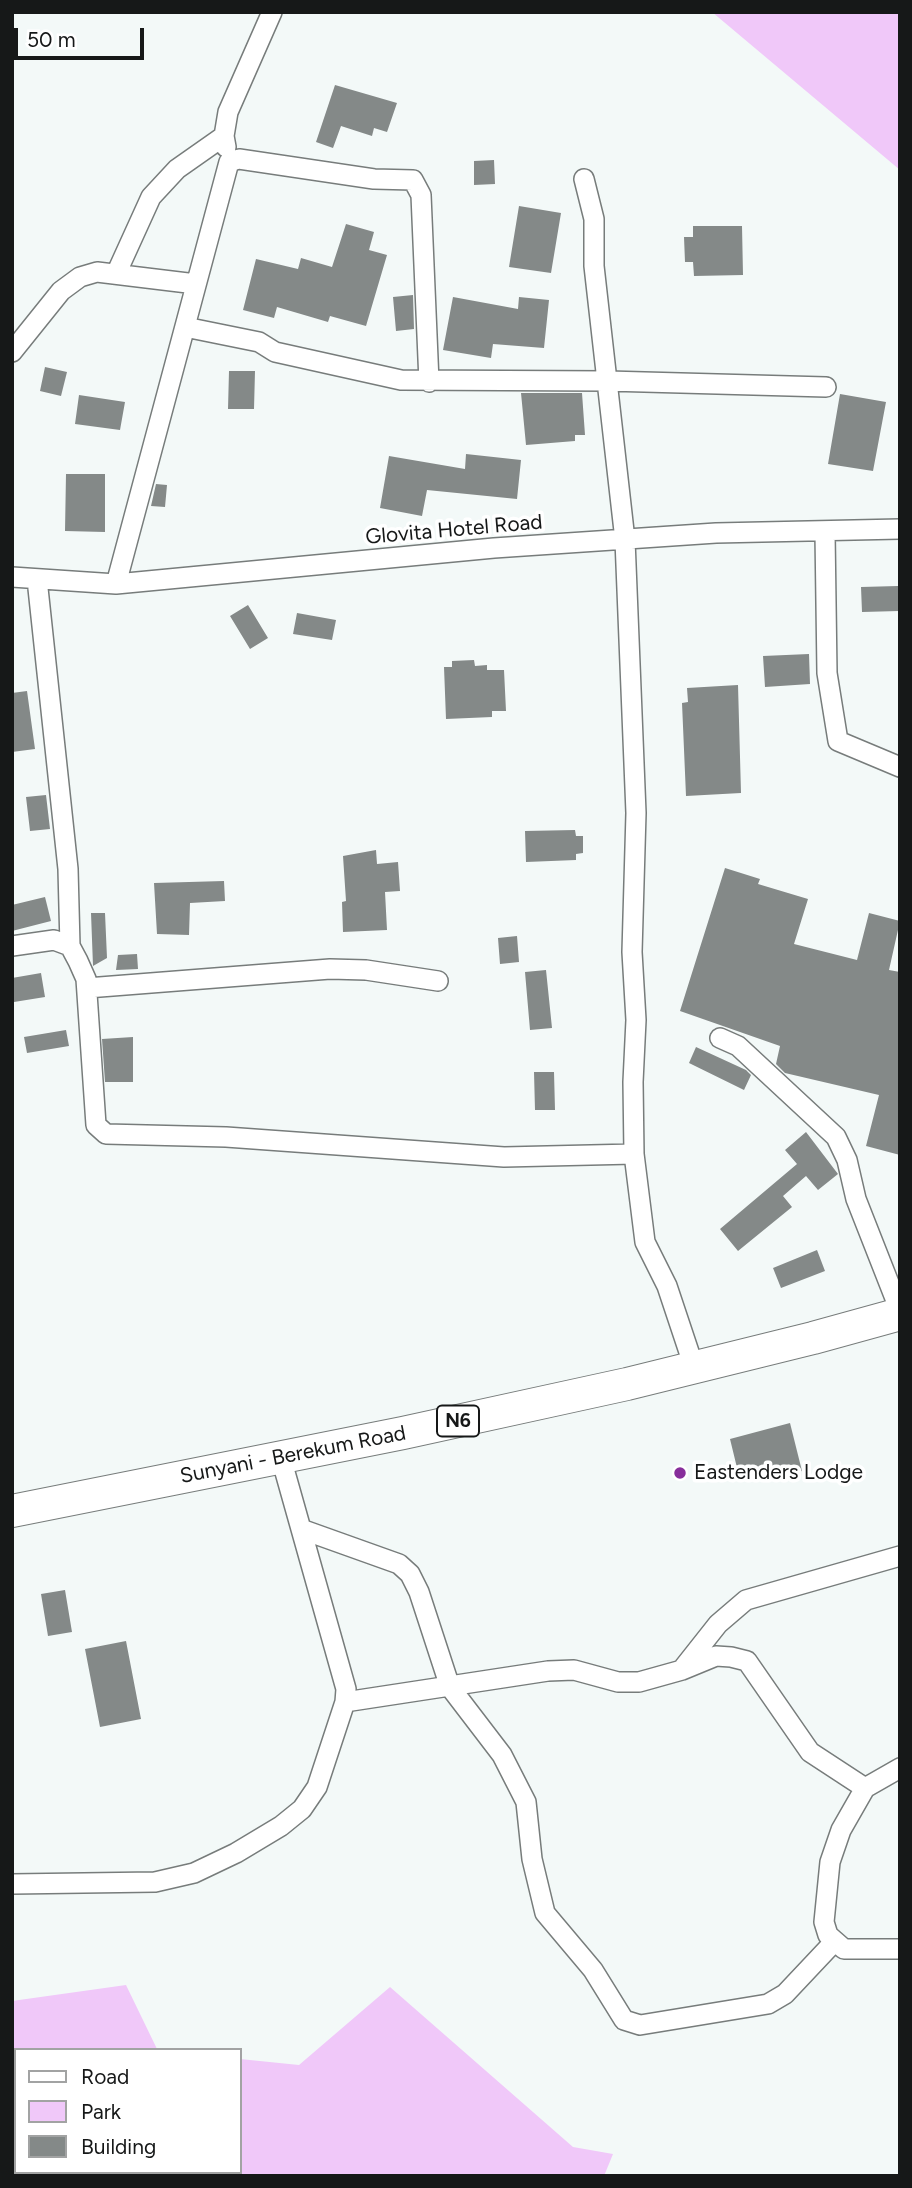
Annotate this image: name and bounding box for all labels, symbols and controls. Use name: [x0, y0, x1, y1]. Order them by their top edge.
scale bar: [18, 14, 147, 58]
text: 50 m: [27, 27, 76, 52]
street label: Glovita Hotel Road: [364, 510, 544, 550]
road number: N6: [437, 1406, 479, 1436]
street label: Sunyani - Berekum Road: [178, 1421, 408, 1489]
place label: Eastenders Lodge: [694, 1460, 863, 1486]
marker: Eastenders Lodge: [672, 1465, 688, 1481]
legend: [14, 2048, 242, 2174]
text: Road: [81, 2064, 129, 2089]
text: Park: [81, 2099, 121, 2124]
text: Building: [81, 2134, 156, 2159]

